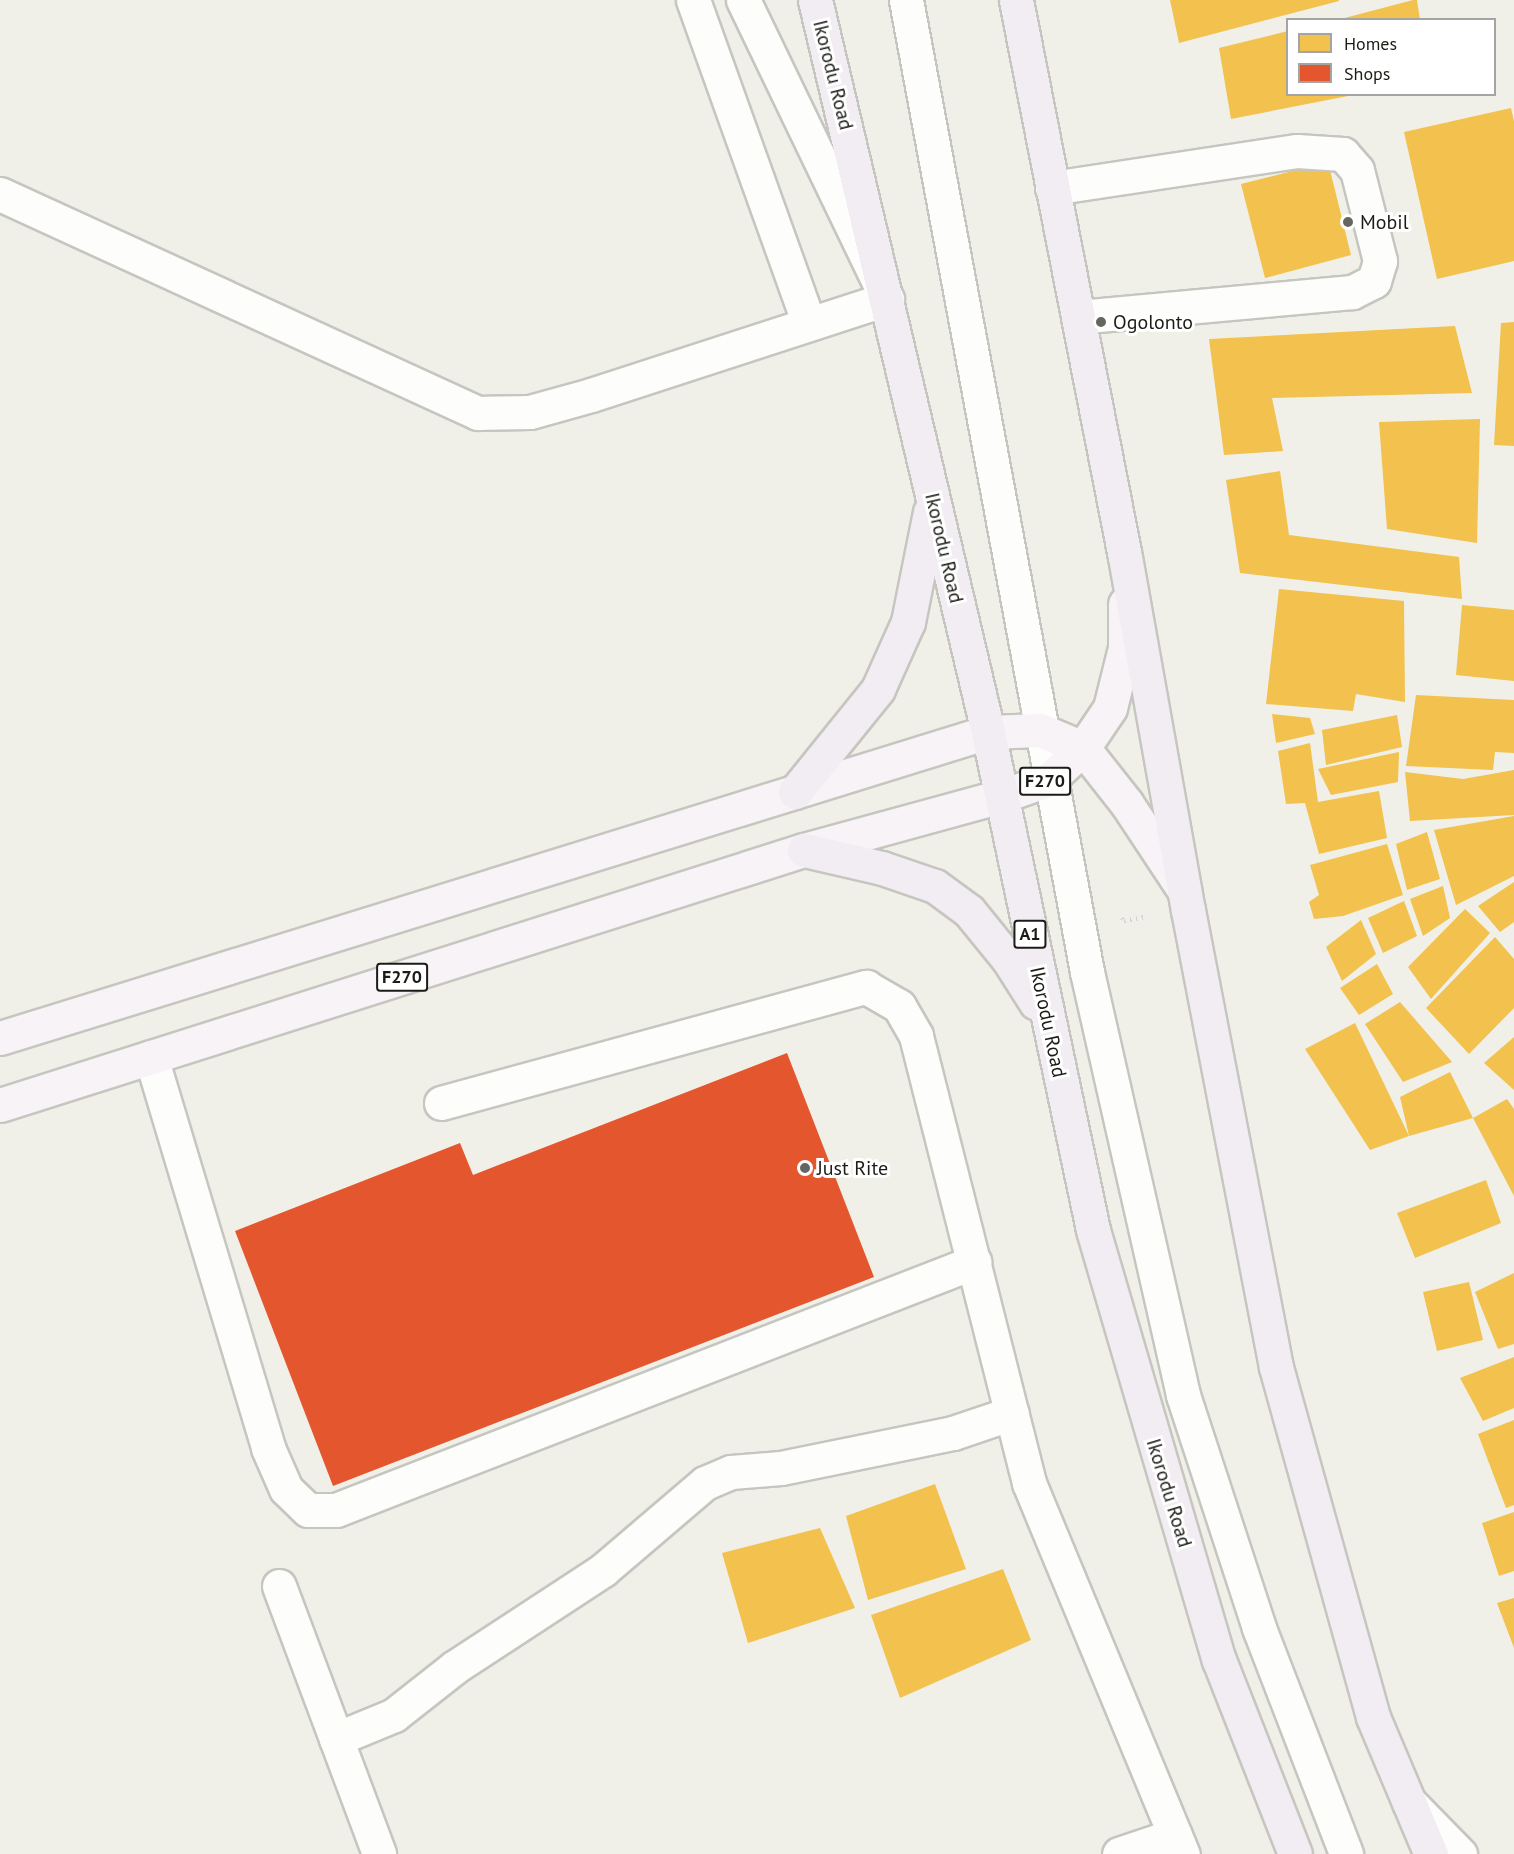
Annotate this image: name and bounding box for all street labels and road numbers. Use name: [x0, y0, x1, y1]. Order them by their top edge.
street label: Ikorodu Road: [808, 17, 858, 133]
street label: Ikorodu Road: [920, 490, 968, 606]
road number: F270: [1018, 766, 1072, 796]
road number: A1: [1012, 919, 1048, 949]
road number: F270: [375, 962, 429, 992]
street label: Ikorodu Road: [1025, 964, 1071, 1080]
street label: Ikorodu Road: [1141, 1436, 1197, 1550]

